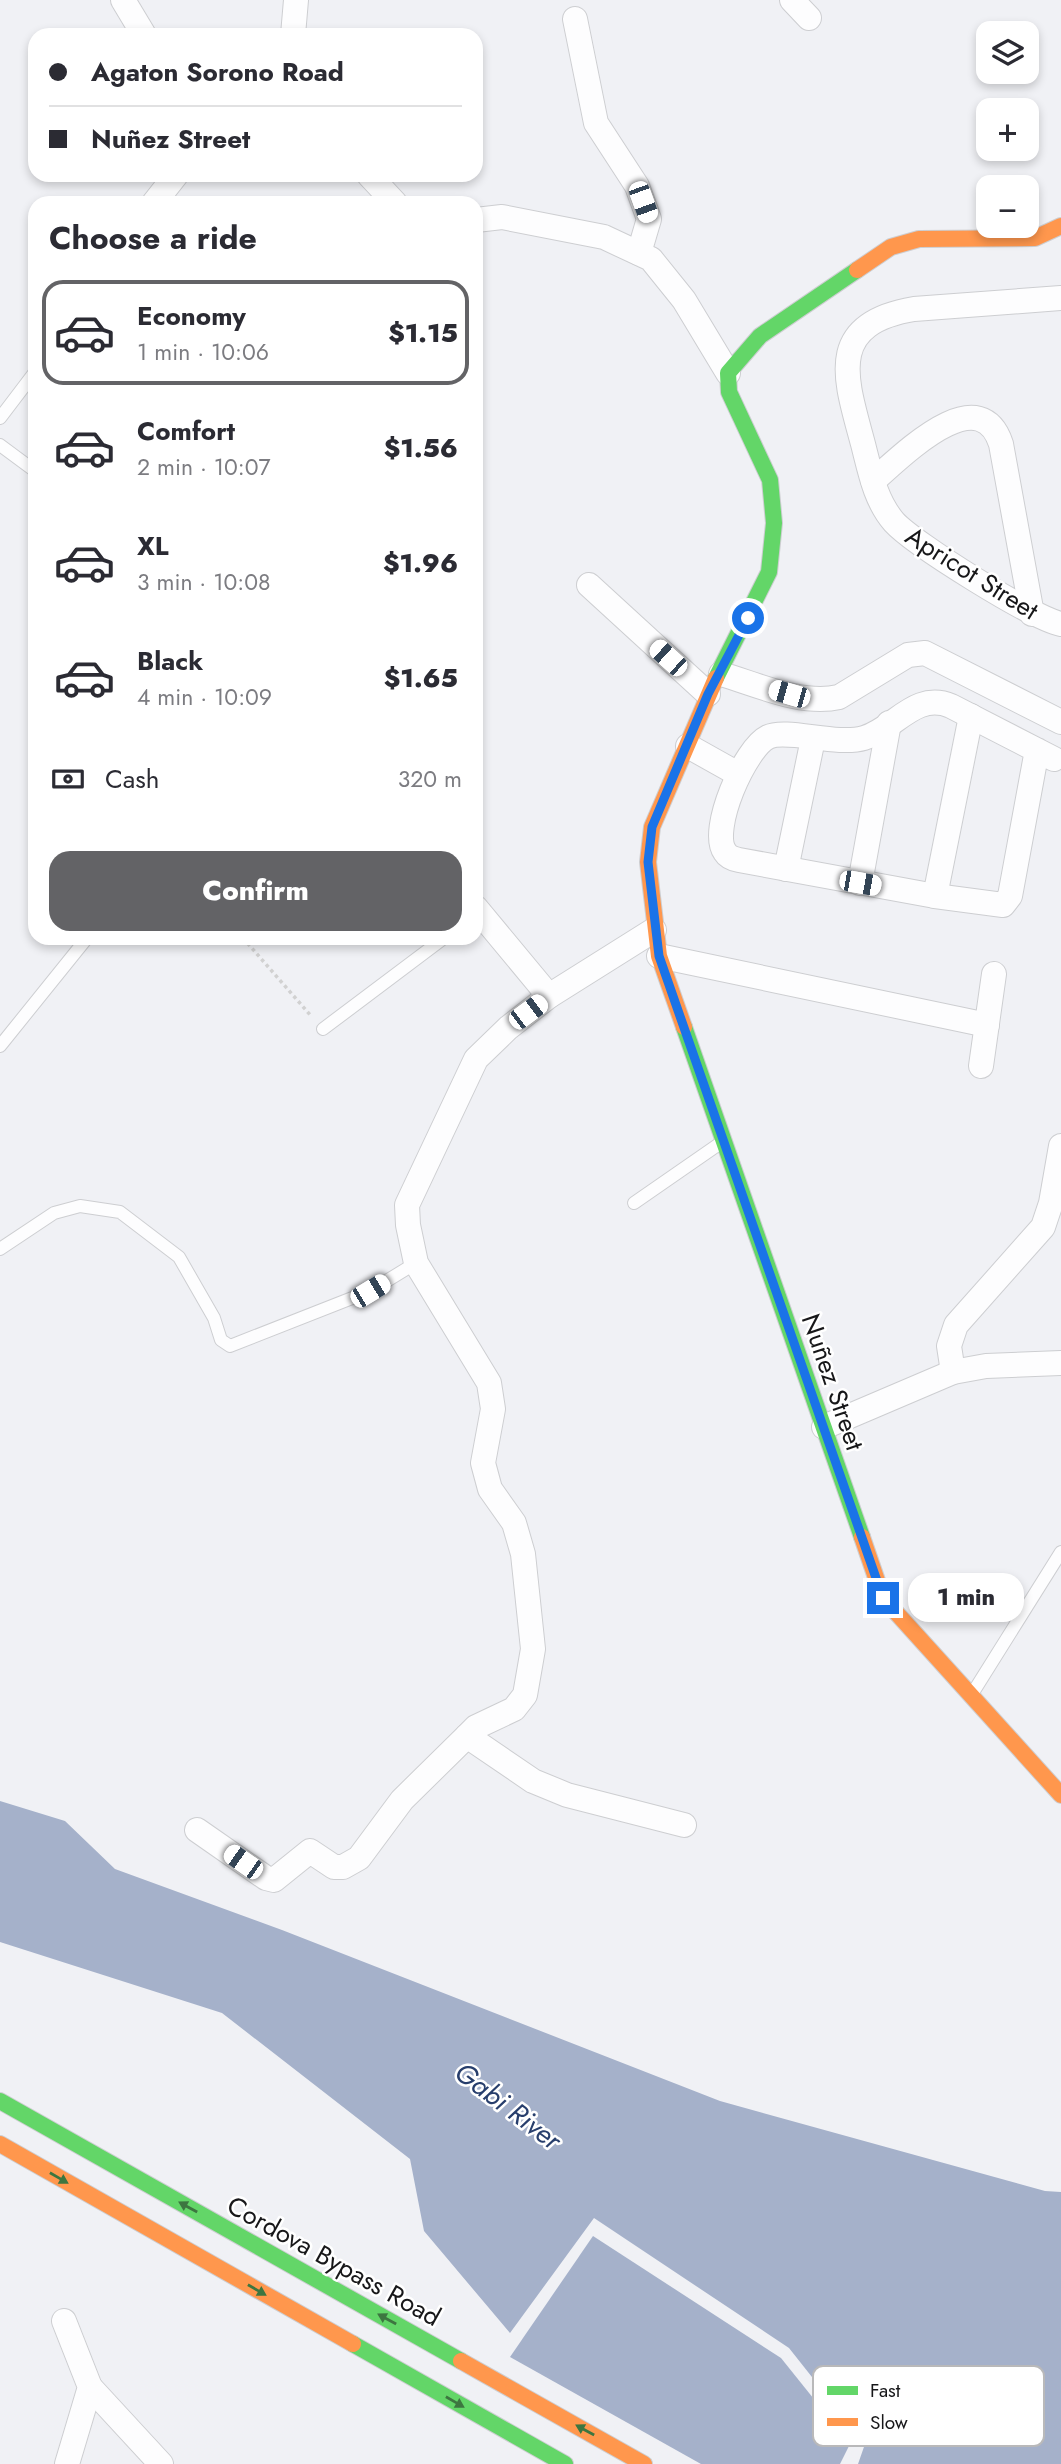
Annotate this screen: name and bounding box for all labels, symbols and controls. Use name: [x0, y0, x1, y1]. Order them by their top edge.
map controls: [976, 21, 1039, 238]
button: layers: [976, 21, 1039, 84]
text: Agaton Sorono Road: [91, 53, 344, 91]
button: +: [976, 98, 1039, 161]
text: Nuñez Street: [91, 120, 250, 158]
button: −: [976, 175, 1039, 238]
car: [626, 179, 661, 225]
text: Choose a ride: [49, 215, 257, 261]
text: Economy: [137, 297, 246, 335]
icon: car: [53, 301, 116, 364]
text: $1.15: [388, 314, 458, 352]
text: 1 min · 10:06: [137, 335, 269, 369]
text: Comfort: [137, 412, 235, 450]
icon: car: [53, 416, 116, 479]
text: $1.56: [384, 429, 458, 467]
text: 2 min · 10:07: [137, 450, 271, 484]
street label: Apricot Street: [898, 517, 1046, 629]
text: XL: [137, 527, 169, 565]
icon: car: [53, 531, 116, 594]
text: $1.96: [383, 544, 458, 582]
text: 3 min · 10:08: [137, 565, 271, 599]
route start: [732, 602, 764, 634]
car: [646, 636, 691, 680]
text: Black: [137, 642, 203, 680]
icon: car: [53, 646, 116, 709]
text: $1.65: [384, 659, 458, 697]
car: [766, 678, 813, 710]
text: 4 min · 10:09: [137, 680, 272, 714]
icon: cash: [49, 760, 87, 798]
text: Cash: [105, 760, 159, 798]
text: 320 m: [398, 762, 462, 796]
button: Confirm: [49, 851, 462, 931]
car: [838, 869, 883, 897]
car: [505, 991, 552, 1033]
car: [347, 1271, 394, 1311]
street label: Nuñez Street: [792, 1309, 874, 1456]
callout: 1 min: [908, 1574, 1023, 1622]
text: 1 min: [937, 1580, 995, 1614]
route end: [867, 1582, 899, 1614]
car: [220, 1841, 267, 1883]
water label: Gabi River: [446, 2052, 571, 2161]
one-way arrow: [50, 2172, 69, 2184]
street label: Cordova Bypass Road: [220, 2186, 448, 2336]
one-way arrow: [179, 2201, 198, 2213]
one-way arrow: [248, 2284, 267, 2296]
one-way arrow: [377, 2313, 396, 2325]
legend: [813, 2366, 1044, 2446]
text: Fast: [870, 2377, 901, 2404]
one-way arrow: [446, 2396, 465, 2408]
text: Slow: [870, 2409, 908, 2436]
one-way arrow: [575, 2424, 594, 2436]

